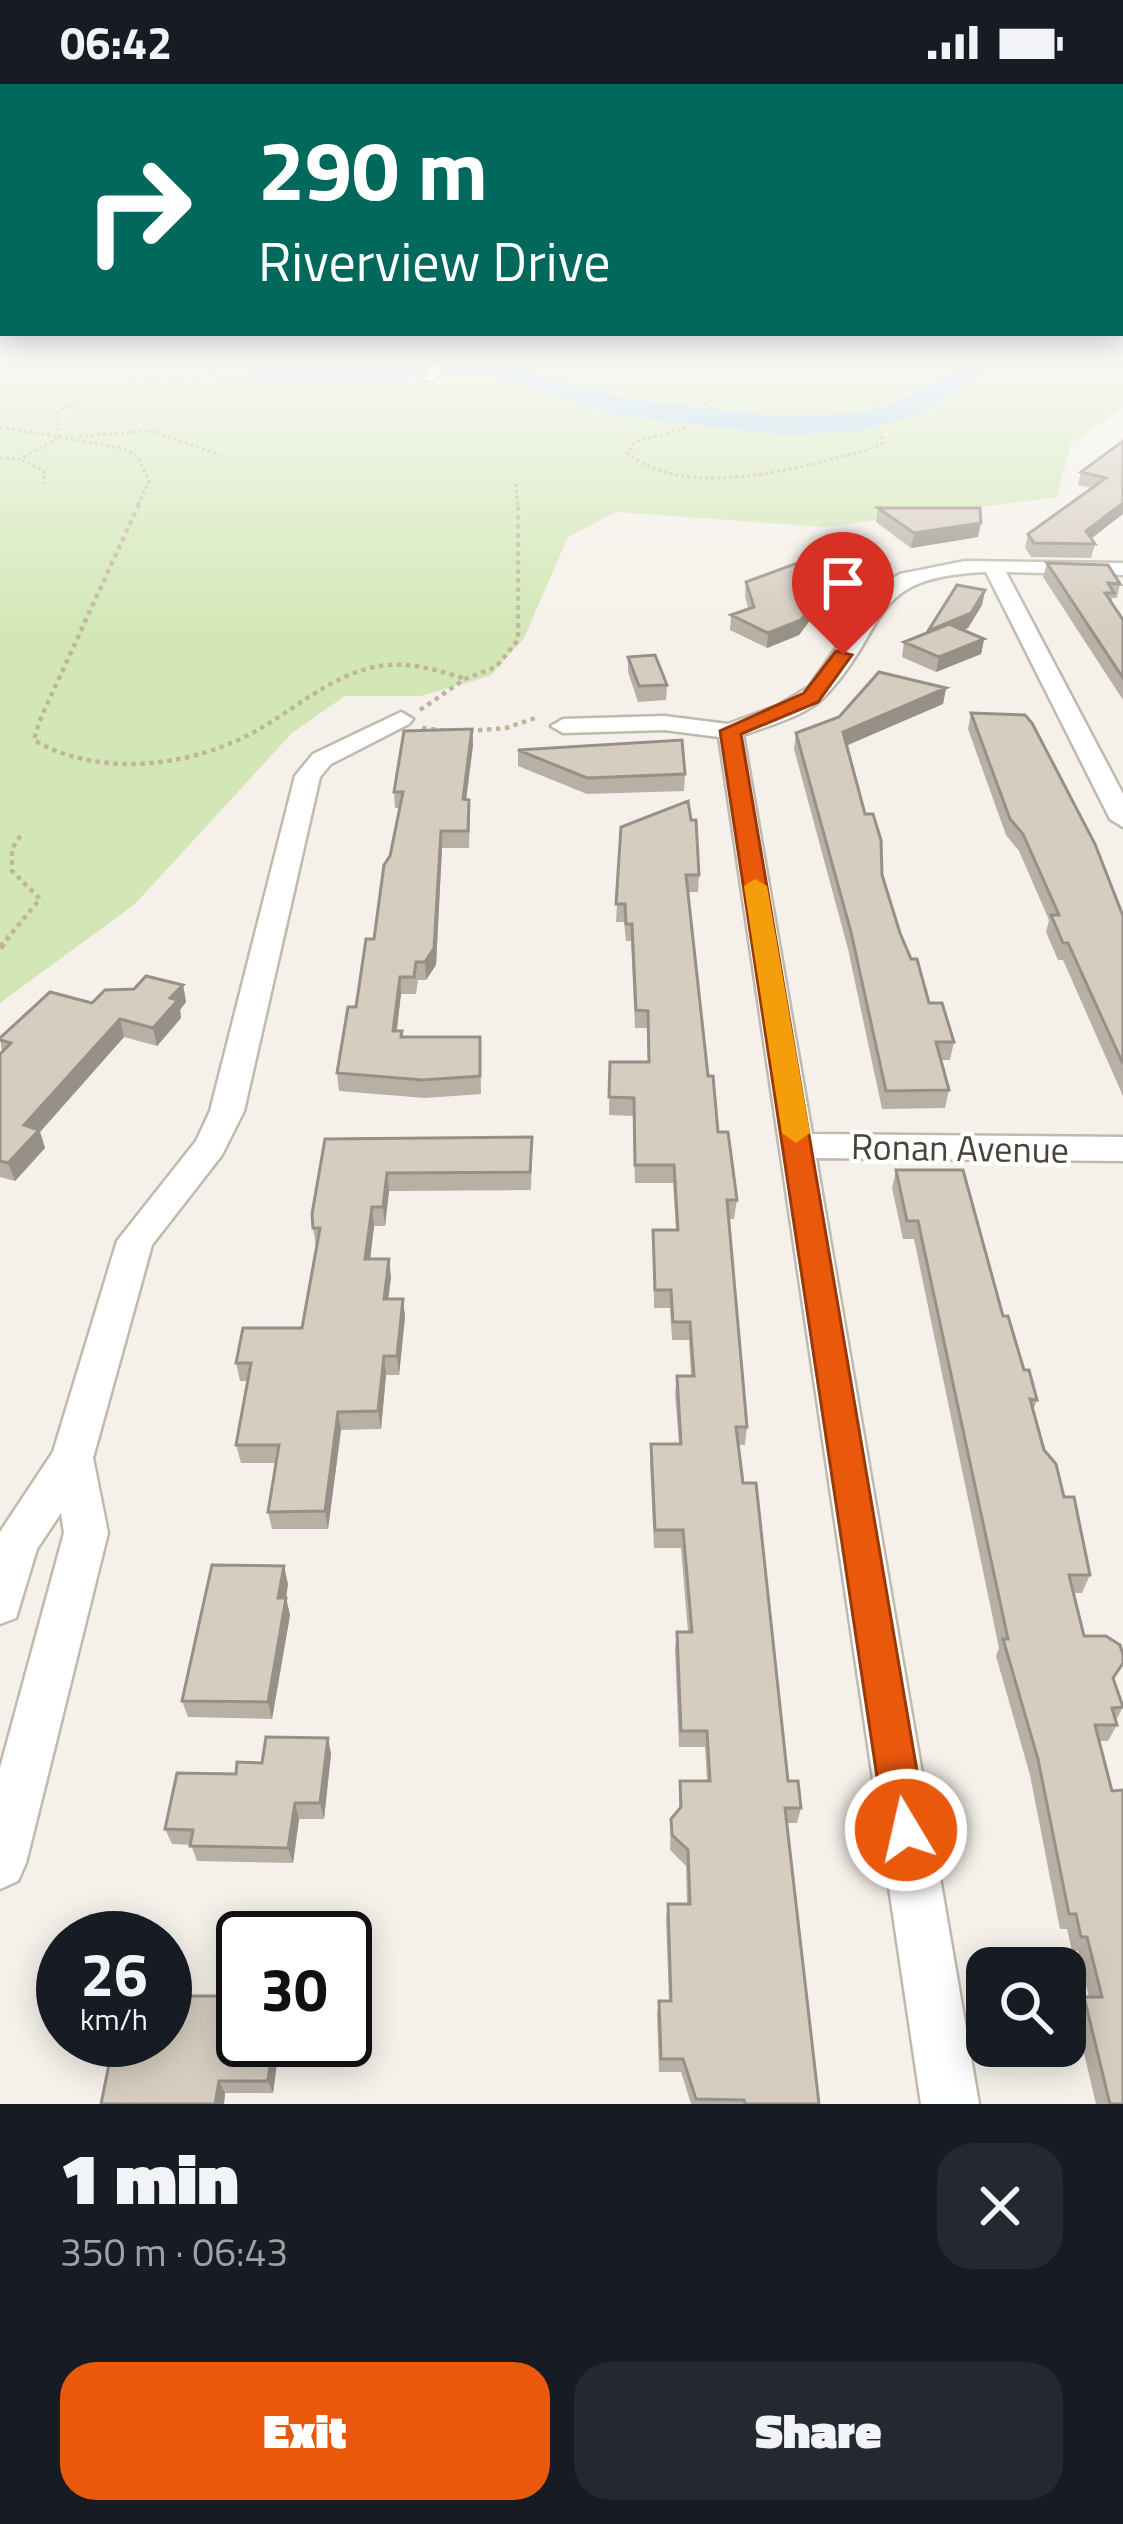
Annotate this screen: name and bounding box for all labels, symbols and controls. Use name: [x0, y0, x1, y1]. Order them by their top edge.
text: 06:42: [60, 8, 172, 76]
text: 290 m: [258, 105, 488, 233]
icon: right: [60, 132, 216, 288]
text: Riverview Drive: [258, 220, 610, 302]
pin: [792, 532, 894, 655]
icon: arrive: [810, 550, 876, 616]
street label: Ronan Avenue: [850, 1118, 1070, 1177]
position arrow: [843, 1767, 969, 1893]
speed limit sign: 30: [216, 1911, 372, 2067]
text: 26: [80, 1928, 148, 2019]
map controls: [966, 1947, 1086, 2067]
button: search: [966, 1947, 1086, 2067]
text: km/h: [80, 1996, 148, 2042]
text: 1 min: [60, 2122, 239, 2232]
button: close: [937, 2143, 1063, 2269]
text: 350 m · 06:43: [60, 2222, 288, 2281]
button: Exit: [60, 2362, 550, 2500]
button: Share: [574, 2362, 1063, 2500]

